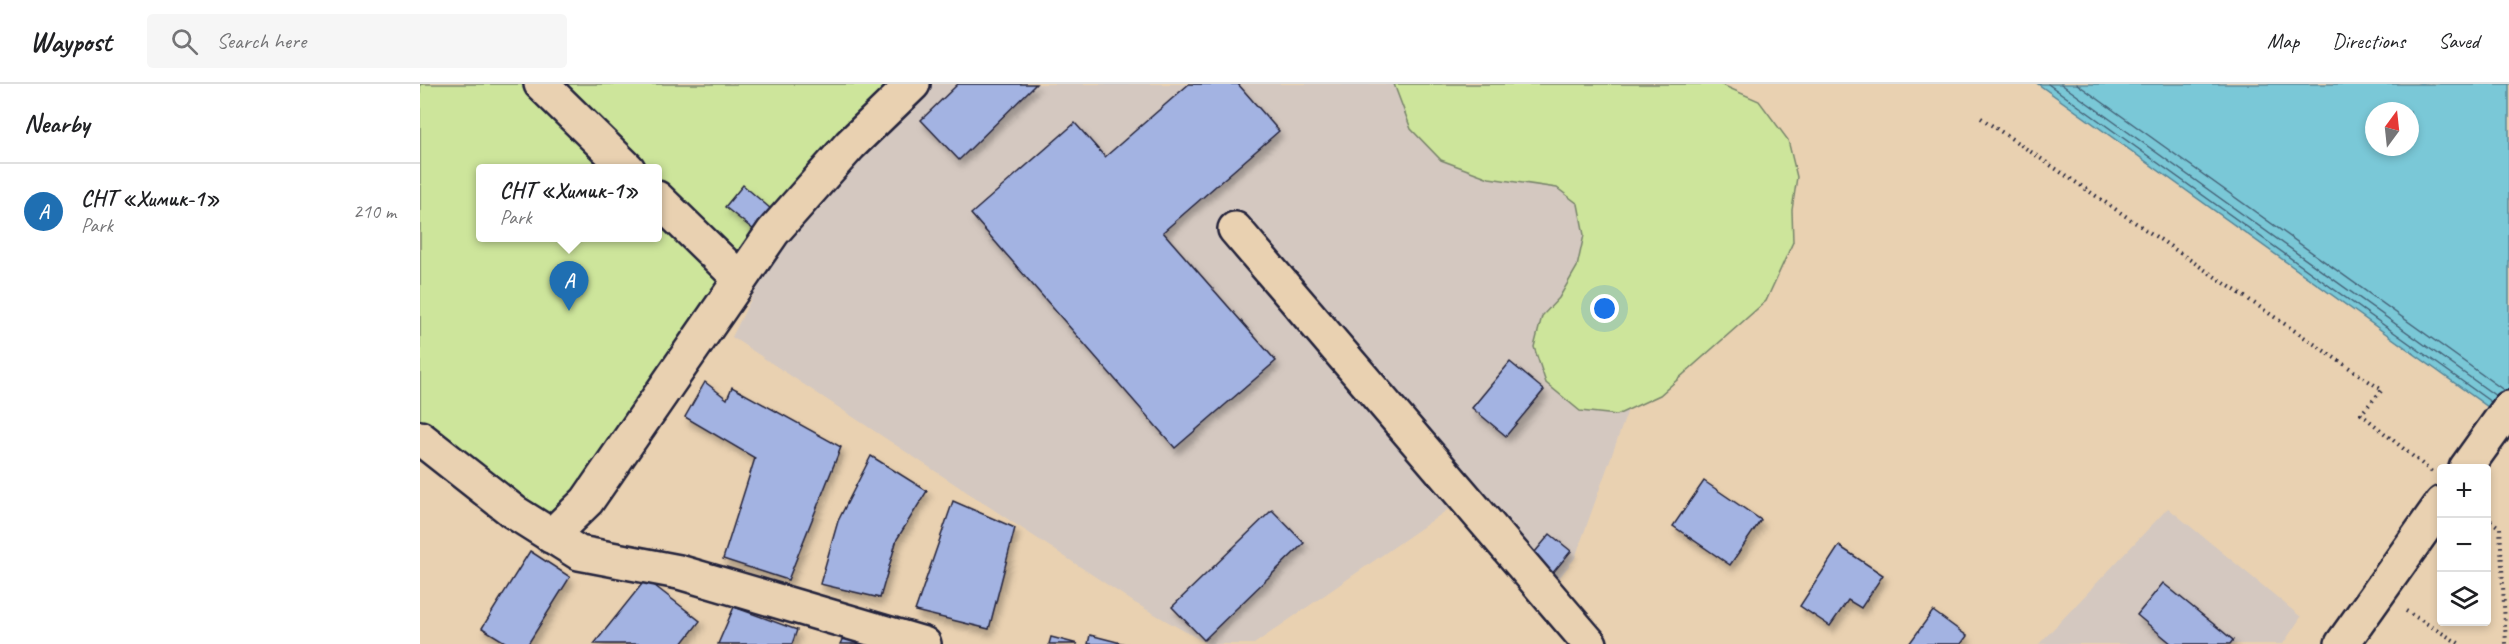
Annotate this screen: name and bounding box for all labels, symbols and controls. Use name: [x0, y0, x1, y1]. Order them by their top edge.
search box: [147, 14, 567, 68]
text: Waypost: [30, 24, 111, 59]
icon: search: [168, 25, 201, 58]
text: Search here: [216, 27, 306, 55]
text: Map: [2267, 28, 2299, 54]
text: Directions: [2332, 28, 2405, 54]
text: Saved: [2438, 28, 2479, 54]
north arrow: [2365, 102, 2419, 156]
text: Nearby: [24, 107, 89, 140]
popup: [476, 164, 662, 242]
text: СНТ «Химик-1»: [500, 177, 638, 205]
text: СНТ «Химик-1»: [81, 185, 219, 213]
text: A: [38, 199, 49, 224]
text: 210 m: [353, 199, 396, 224]
text: Park: [500, 205, 532, 230]
text: Park: [81, 213, 113, 238]
pin: A: [550, 262, 588, 311]
your location: [1590, 294, 1619, 323]
map controls: [2437, 464, 2491, 626]
button: +: [2437, 464, 2491, 518]
button: −: [2437, 518, 2491, 572]
button: layers: [2437, 572, 2491, 626]

